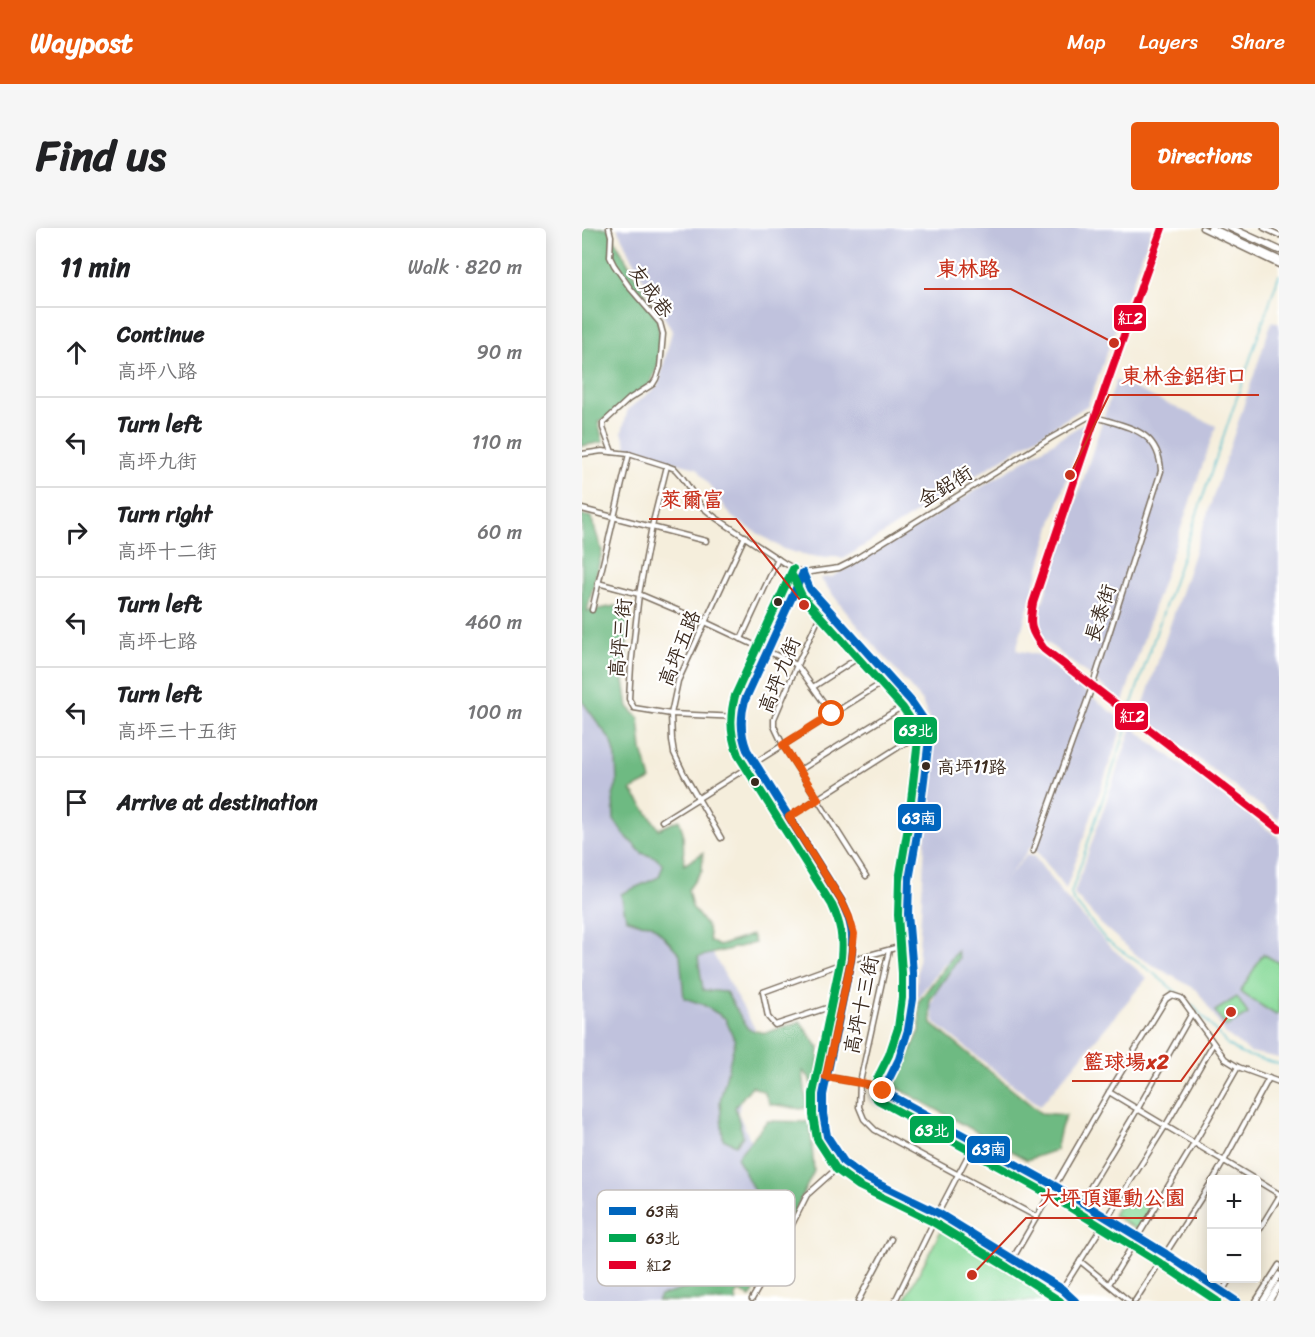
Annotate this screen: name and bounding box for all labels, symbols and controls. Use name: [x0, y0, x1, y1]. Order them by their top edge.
text: Waypost: [30, 18, 133, 67]
text: Map: [1067, 23, 1106, 61]
text: Layers: [1139, 23, 1198, 61]
text: Share: [1231, 23, 1285, 61]
text: Find us: [36, 119, 166, 193]
button: Directions: [1131, 122, 1279, 190]
text: 11 min: [60, 244, 130, 290]
text: Walk · 820 m: [408, 250, 522, 285]
callout: 東林路: [924, 250, 1011, 289]
text: 東林路: [937, 250, 1000, 288]
street label: 友成巷: [619, 257, 683, 327]
line badge: 紅2: [1113, 304, 1147, 332]
text: 紅2: [1117, 304, 1143, 333]
text: Continue: [117, 315, 205, 354]
text: 90 m: [477, 335, 522, 370]
icon: ahead: [60, 336, 93, 369]
text: 高坪八路: [117, 354, 197, 389]
callout: 東林金鋁街口: [1109, 356, 1259, 395]
text: 東林金鋁街口: [1121, 357, 1247, 395]
text: Turn left: [117, 405, 202, 444]
text: 110 m: [472, 425, 522, 460]
icon: left: [60, 426, 93, 459]
text: 高坪九街: [117, 444, 197, 479]
street label: 金鋁街: [911, 456, 980, 517]
callout: 萊爾富: [649, 480, 736, 519]
text: 萊爾富: [661, 481, 724, 519]
text: Turn right: [117, 495, 212, 534]
text: 60 m: [477, 515, 522, 550]
icon: right: [60, 516, 93, 549]
text: 高坪十二街: [117, 534, 217, 569]
street label: 長泰街: [1075, 579, 1126, 647]
text: Turn left: [117, 585, 202, 624]
street label: 高坪三街: [599, 596, 642, 680]
unlabelled marker: [772, 596, 784, 608]
street label: 高坪五路: [648, 604, 711, 692]
text: 460 m: [465, 605, 522, 640]
icon: left: [60, 606, 93, 639]
text: 高坪七路: [117, 624, 197, 659]
street label: 高坪九街: [748, 632, 811, 719]
text: Turn left: [117, 675, 202, 714]
text: 100 m: [468, 695, 522, 730]
icon: left: [60, 696, 93, 729]
route start: [818, 700, 844, 726]
line badge: 紅2: [1114, 702, 1149, 731]
text: 紅2: [1119, 702, 1145, 731]
text: 高坪三十五街: [117, 714, 237, 749]
line badge: 63北: [893, 716, 938, 745]
text: 63北: [898, 716, 933, 745]
place label: 高坪11路: [937, 751, 1006, 783]
marker: 高坪11路: [920, 760, 932, 772]
unlabelled marker: [749, 776, 761, 788]
text: Arrive at destination: [117, 783, 318, 822]
icon: arrive: [60, 786, 93, 819]
line badge: 63南: [897, 803, 942, 832]
text: 63南: [901, 804, 936, 833]
street label: 高坪十三街: [834, 953, 889, 1058]
callout: 籃球場x2: [1072, 1042, 1181, 1081]
text: 籃球場x2: [1083, 1043, 1169, 1081]
route end: [869, 1077, 895, 1103]
line badge: 63北: [909, 1115, 955, 1144]
text: 63北: [914, 1116, 949, 1145]
line badge: 63南: [966, 1135, 1011, 1164]
text: 63南: [971, 1135, 1006, 1164]
map controls: [1207, 1175, 1261, 1283]
button: +: [1207, 1175, 1261, 1229]
callout: 大坪頂運動公園: [1026, 1179, 1197, 1218]
text: 大坪頂運動公園: [1039, 1179, 1186, 1217]
legend: [597, 1190, 795, 1286]
text: 63南: [646, 1197, 680, 1226]
text: 63北: [646, 1224, 680, 1253]
button: −: [1207, 1229, 1261, 1283]
text: 紅2: [646, 1251, 671, 1280]

